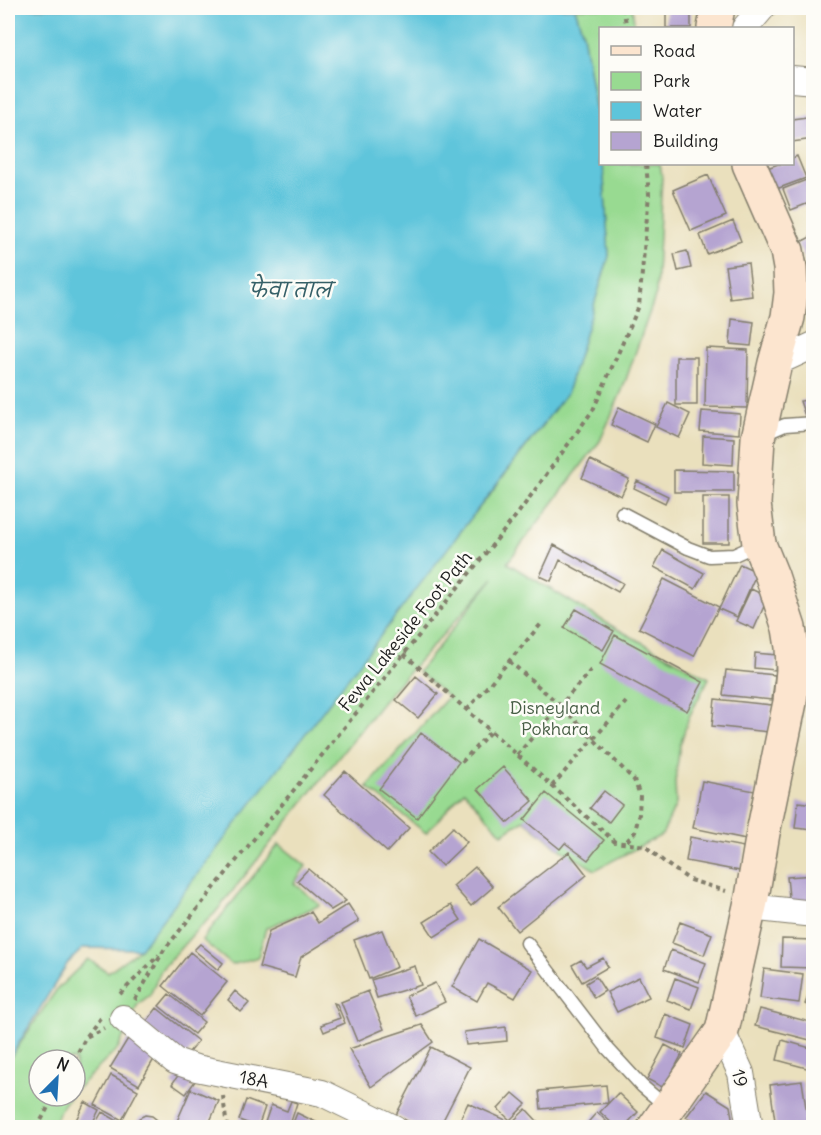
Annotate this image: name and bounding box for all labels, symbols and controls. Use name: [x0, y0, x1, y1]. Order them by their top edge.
legend: [599, 27, 794, 165]
text: Road: [653, 39, 696, 62]
text: Park: [653, 69, 690, 92]
text: Water: [653, 99, 703, 122]
text: Building: [653, 129, 718, 152]
water label: फेवा ताल: [248, 273, 337, 302]
street label: Fewa Lakeside Foot Path: [333, 546, 477, 716]
park label: Disneyland Pokhara: [510, 696, 601, 740]
north arrow: [27, 1048, 87, 1108]
text: N: [54, 1053, 72, 1076]
street label: 18A: [238, 1065, 270, 1093]
street label: 19: [727, 1067, 753, 1089]

